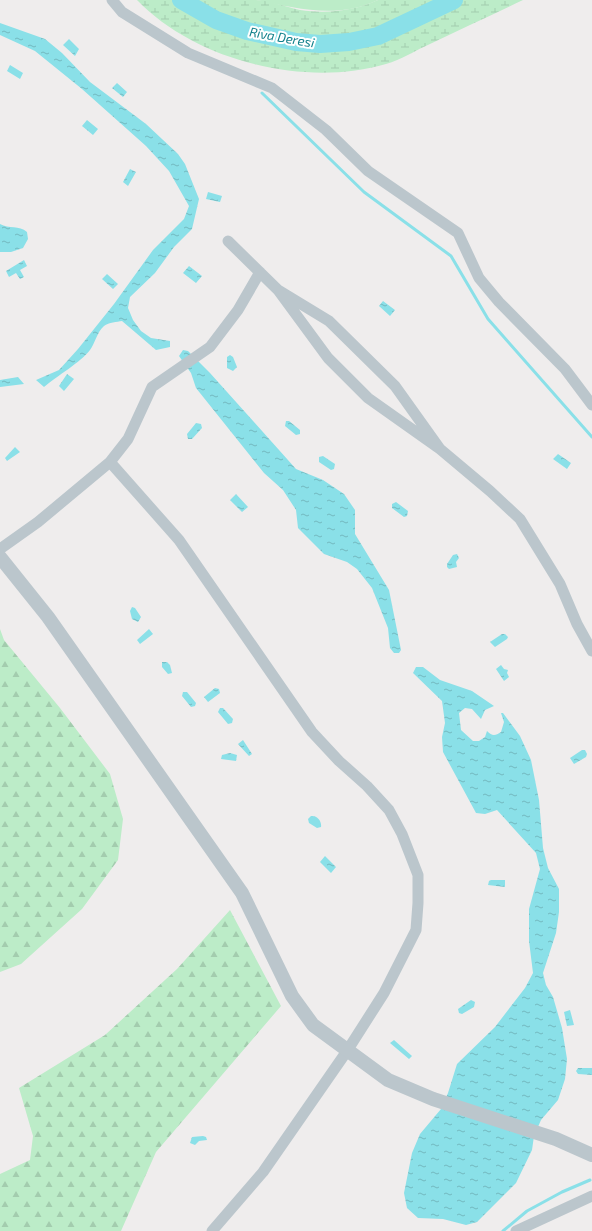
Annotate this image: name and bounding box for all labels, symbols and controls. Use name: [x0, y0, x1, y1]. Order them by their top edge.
water label: Riva Deresi: [248, 23, 316, 51]

